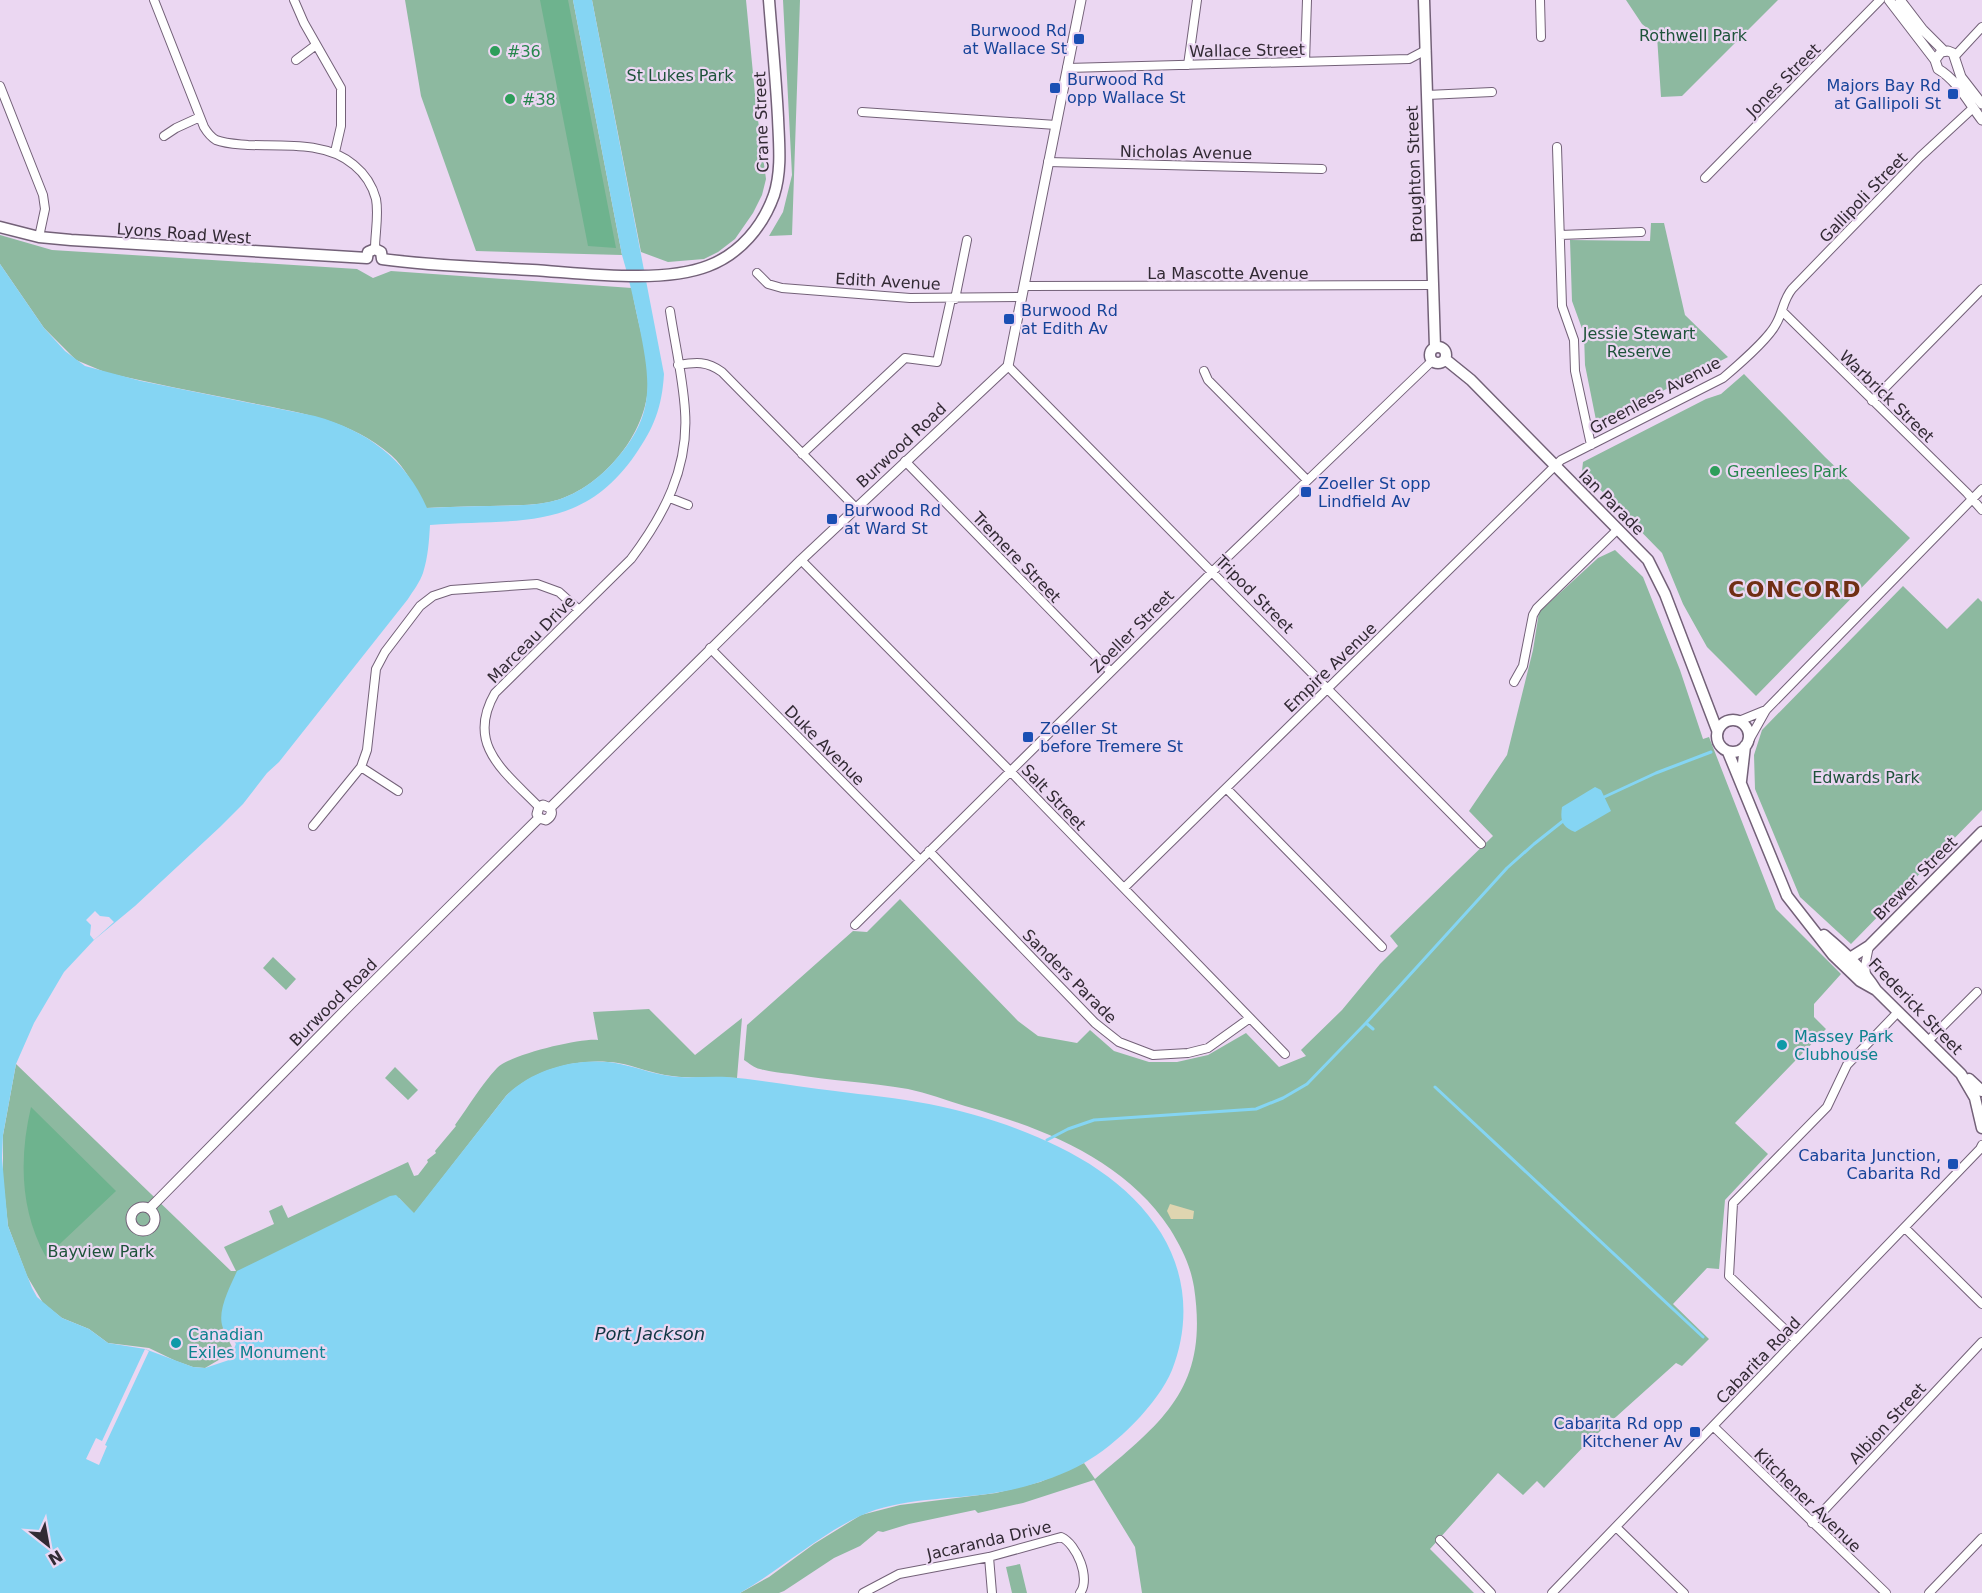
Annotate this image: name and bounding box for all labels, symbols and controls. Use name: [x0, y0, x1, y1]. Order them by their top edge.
place label: Burwood Rd at Wallace St: [962, 21, 1067, 58]
park label: Rothwell Park: [1639, 26, 1748, 45]
marker: Burwood Rd at Wallace St: [1072, 32, 1086, 46]
street label: Wallace Street: [1189, 40, 1305, 61]
street label: Jones Street: [1742, 40, 1824, 122]
place label: #36: [507, 42, 541, 61]
marker: #36: [488, 44, 502, 58]
park label: St Lukes Park: [627, 66, 734, 85]
place label: Burwood Rd opp Wallace St: [1067, 70, 1186, 107]
street label: Crane Street: [750, 71, 773, 173]
place label: Majors Bay Rd at Gallipoli St: [1827, 76, 1941, 113]
marker: Burwood Rd opp Wallace St: [1048, 81, 1062, 95]
marker: Majors Bay Rd at Gallipoli St: [1946, 87, 1960, 101]
place label: #38: [522, 90, 556, 109]
marker: #38: [503, 92, 517, 106]
street label: Broughton Street: [1403, 105, 1426, 243]
street label: Nicholas Avenue: [1120, 142, 1252, 163]
street label: Gallipoli Street: [1816, 148, 1911, 246]
street label: Lyons Road West: [116, 219, 252, 248]
street label: La Mascotte Avenue: [1147, 264, 1309, 283]
street label: Edith Avenue: [835, 269, 941, 294]
place label: Burwood Rd at Edith Av: [1021, 301, 1118, 338]
marker: Burwood Rd at Edith Av: [1002, 312, 1016, 326]
park label: Jessie Stewart Reserve: [1582, 324, 1695, 361]
street label: Warbrick Street: [1835, 346, 1938, 446]
street label: Greenlees Avenue: [1587, 353, 1724, 438]
street label: Burwood Road: [853, 399, 950, 492]
place label: Greenlees Park: [1727, 462, 1848, 481]
marker: Greenlees Park: [1708, 464, 1722, 478]
street label: Ian Parade: [1575, 466, 1648, 539]
place label: Zoeller St opp Lindfield Av: [1318, 474, 1431, 511]
marker: Zoeller St opp Lindfield Av: [1299, 485, 1313, 499]
place label: Burwood Rd at Ward St: [844, 501, 941, 538]
street label: Tremere Street: [968, 507, 1065, 607]
marker: Burwood Rd at Ward St: [825, 512, 839, 526]
street label: Tripod Street: [1211, 551, 1298, 637]
district label: CONCORD: [1728, 577, 1862, 602]
street label: Zoeller Street: [1087, 586, 1178, 677]
street label: Marceau Drive: [484, 592, 579, 687]
street label: Empire Avenue: [1280, 619, 1380, 716]
street label: Duke Avenue: [781, 701, 869, 789]
place label: Zoeller St before Tremere St: [1040, 719, 1183, 756]
marker: Zoeller St before Tremere St: [1021, 730, 1035, 744]
street label: Salt Street: [1017, 760, 1090, 834]
park label: Edwards Park: [1812, 768, 1921, 787]
street label: Brewer Street: [1870, 833, 1961, 924]
street label: Sanders Parade: [1019, 925, 1121, 1027]
street label: Frederick Street: [1865, 954, 1967, 1059]
street label: Burwood Road: [286, 955, 381, 1050]
place label: Massey Park Clubhouse: [1794, 1027, 1894, 1064]
marker: Massey Park Clubhouse: [1775, 1038, 1789, 1052]
place label: Cabarita Junction, Cabarita Rd: [1798, 1146, 1941, 1183]
marker: Cabarita Junction, Cabarita Rd: [1946, 1157, 1960, 1171]
park label: Bayview Park: [48, 1242, 155, 1261]
street label: Cabarita Road: [1712, 1313, 1805, 1408]
water label: Port Jackson: [595, 1323, 705, 1344]
place label: Canadian Exiles Monument: [188, 1325, 325, 1362]
marker: Canadian Exiles Monument: [169, 1336, 183, 1350]
street label: Albion Street: [1845, 1379, 1930, 1468]
place label: Cabarita Rd opp Kitchener Av: [1553, 1414, 1683, 1451]
marker: Cabarita Rd opp Kitchener Av: [1688, 1425, 1702, 1439]
street label: Kitchener Avenue: [1750, 1445, 1865, 1556]
north arrow: [18, 1515, 78, 1575]
street label: Jacaranda Drive: [924, 1517, 1053, 1564]
text: N: [45, 1546, 66, 1569]

